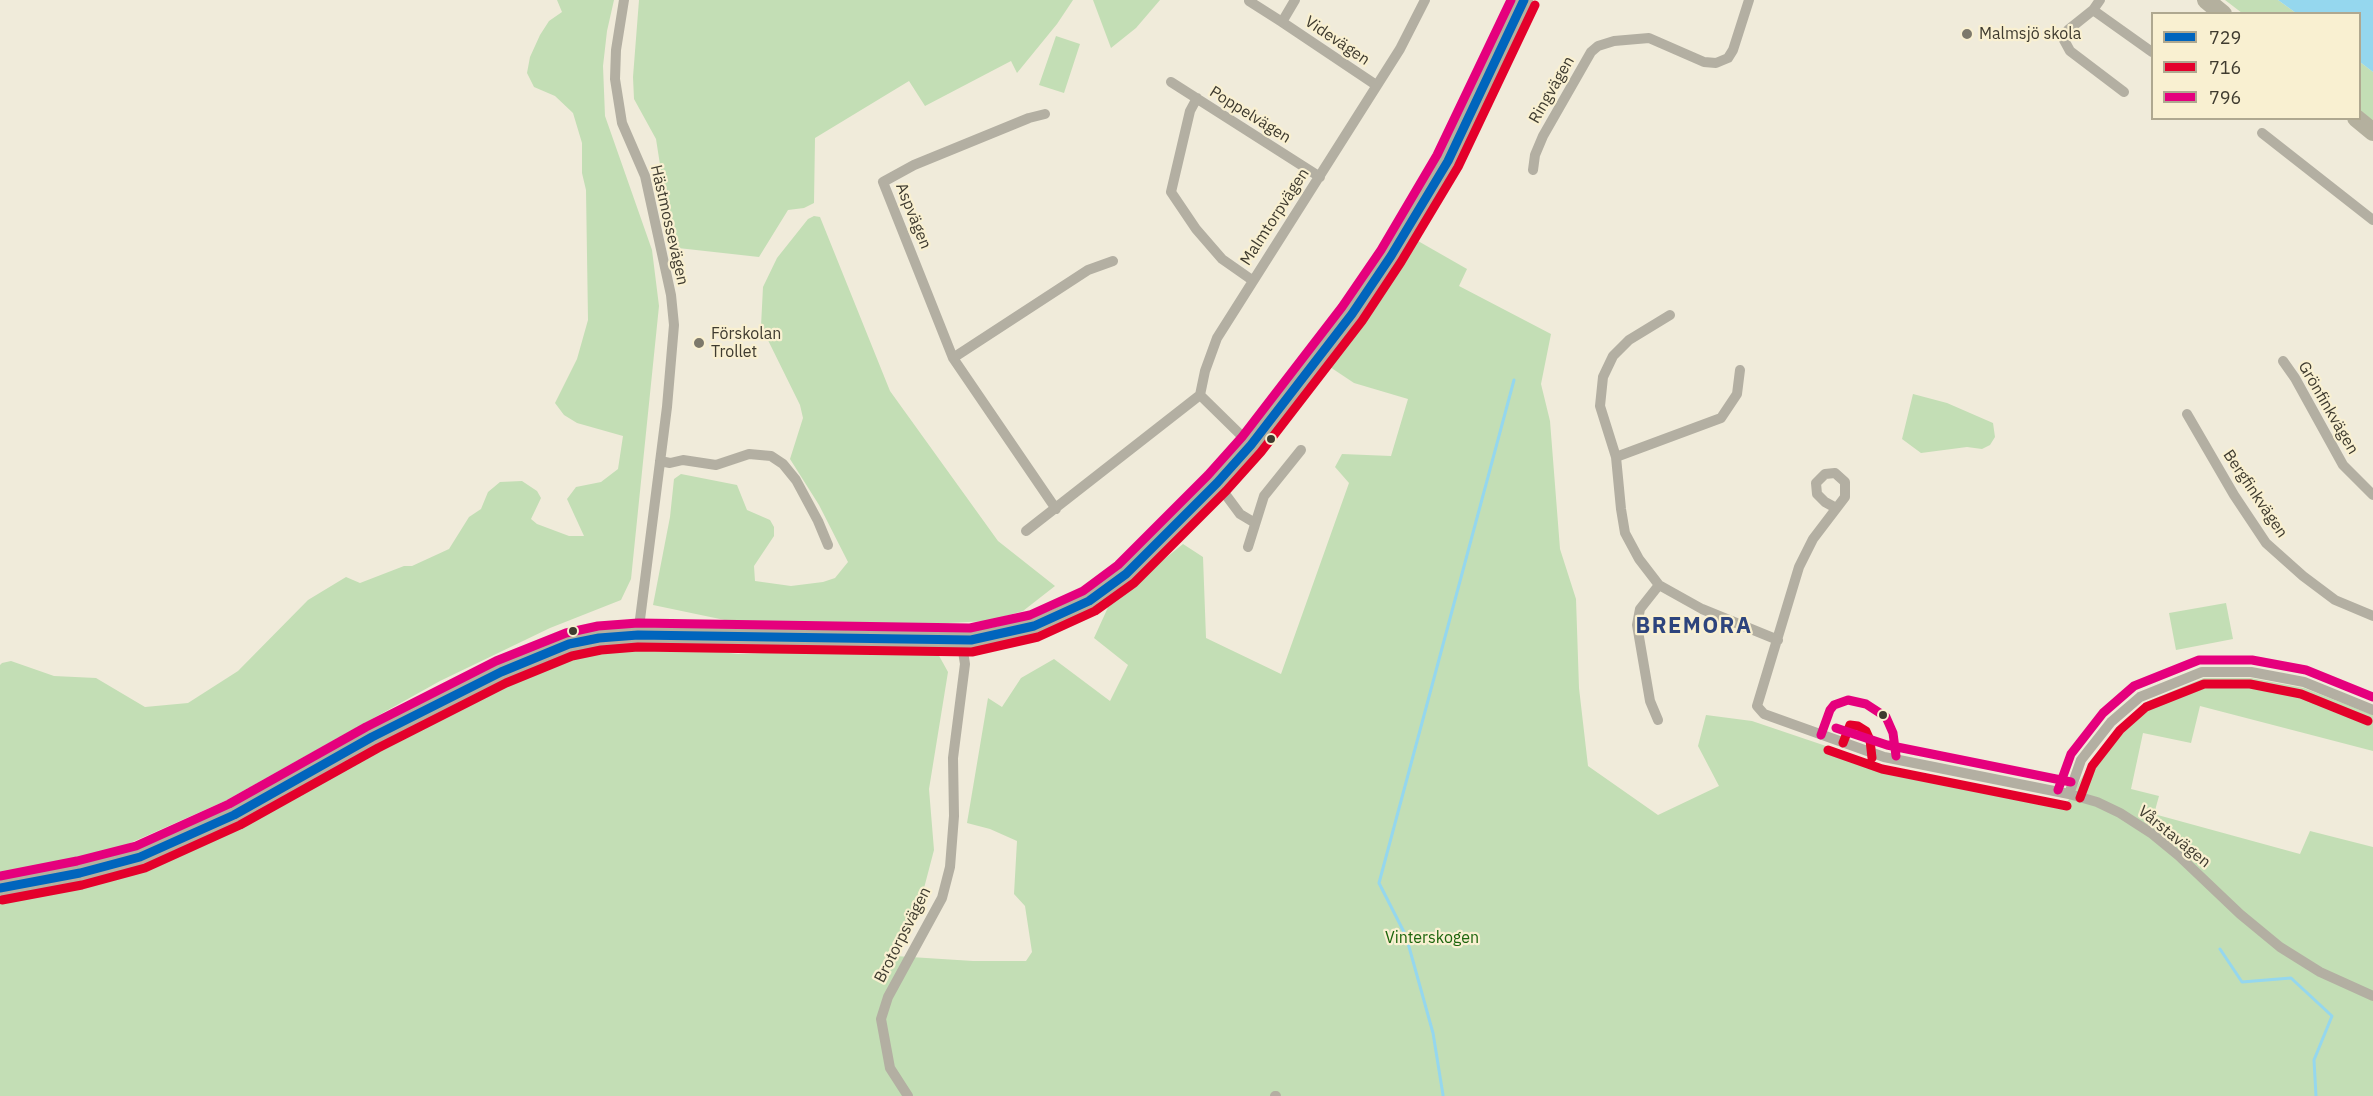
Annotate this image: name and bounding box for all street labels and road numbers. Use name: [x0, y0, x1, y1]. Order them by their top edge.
street label: Videvägen: [1301, 12, 1373, 70]
street label: Ringvägen: [1525, 53, 1579, 127]
street label: Poppelvägen: [1206, 82, 1294, 148]
street label: Hästmossevägen: [646, 163, 692, 287]
street label: Malmtorpvägen: [1236, 165, 1314, 269]
street label: Aspvägen: [891, 180, 935, 252]
street label: Grönfinkvägen: [2294, 358, 2362, 458]
street label: Bergfinkvägen: [2219, 446, 2291, 542]
street label: Vårstavägen: [2134, 802, 2214, 872]
street label: Brotorpsvägen: [871, 884, 935, 986]

